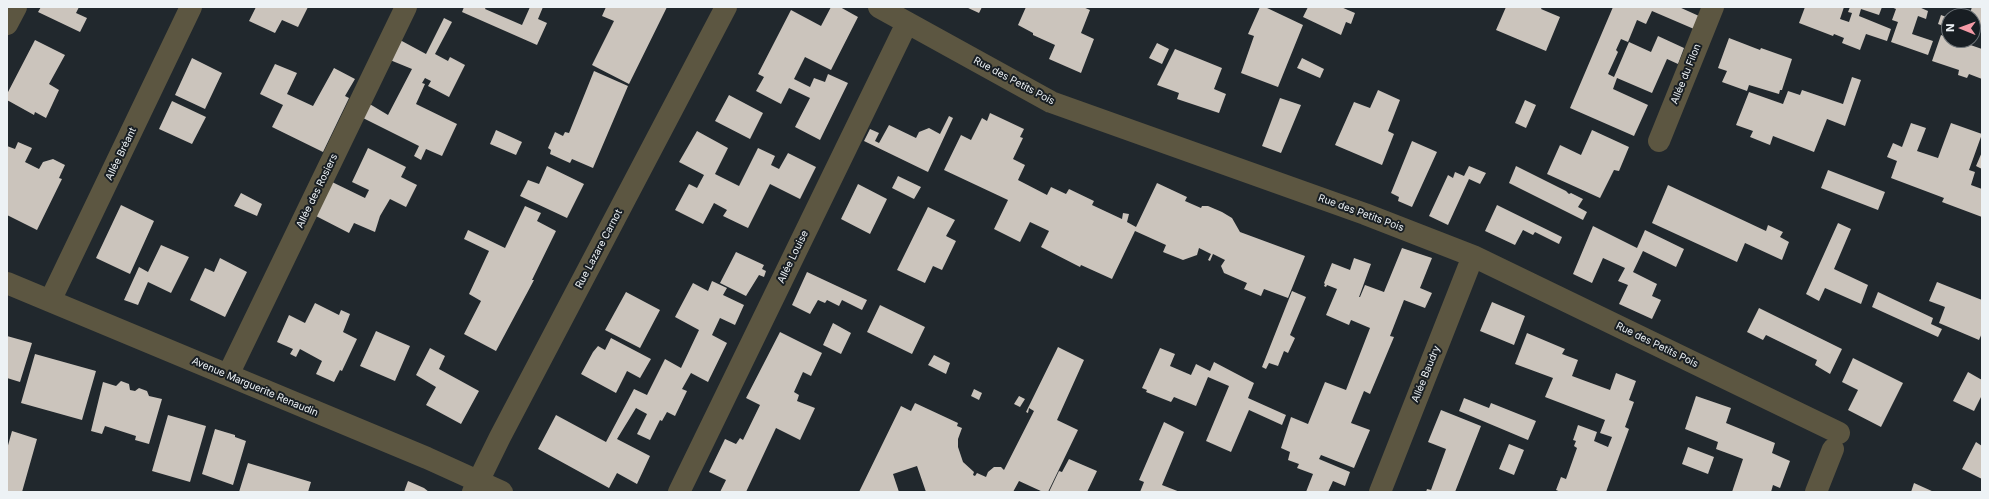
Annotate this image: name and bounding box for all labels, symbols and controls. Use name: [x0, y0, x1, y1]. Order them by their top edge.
north arrow: [1941, 8, 1981, 48]
text: N: [1943, 23, 1957, 32]
street label: Allée du Filon: [1669, 42, 1703, 106]
street label: Rue des Petits Pois: [971, 55, 1057, 107]
street label: Allée Bréant: [103, 126, 139, 182]
street label: Allée des Rosiers: [294, 152, 340, 230]
street label: Rue des Petits Pois: [1317, 192, 1405, 234]
street label: Rue Lazare Carnot: [573, 207, 625, 291]
street label: Allée Louise: [775, 229, 811, 285]
street label: Rue des Petits Pois: [1614, 320, 1700, 370]
street label: Allée Baudry: [1409, 344, 1443, 404]
street label: Avenue Marguerite Renaudin: [190, 355, 320, 419]

